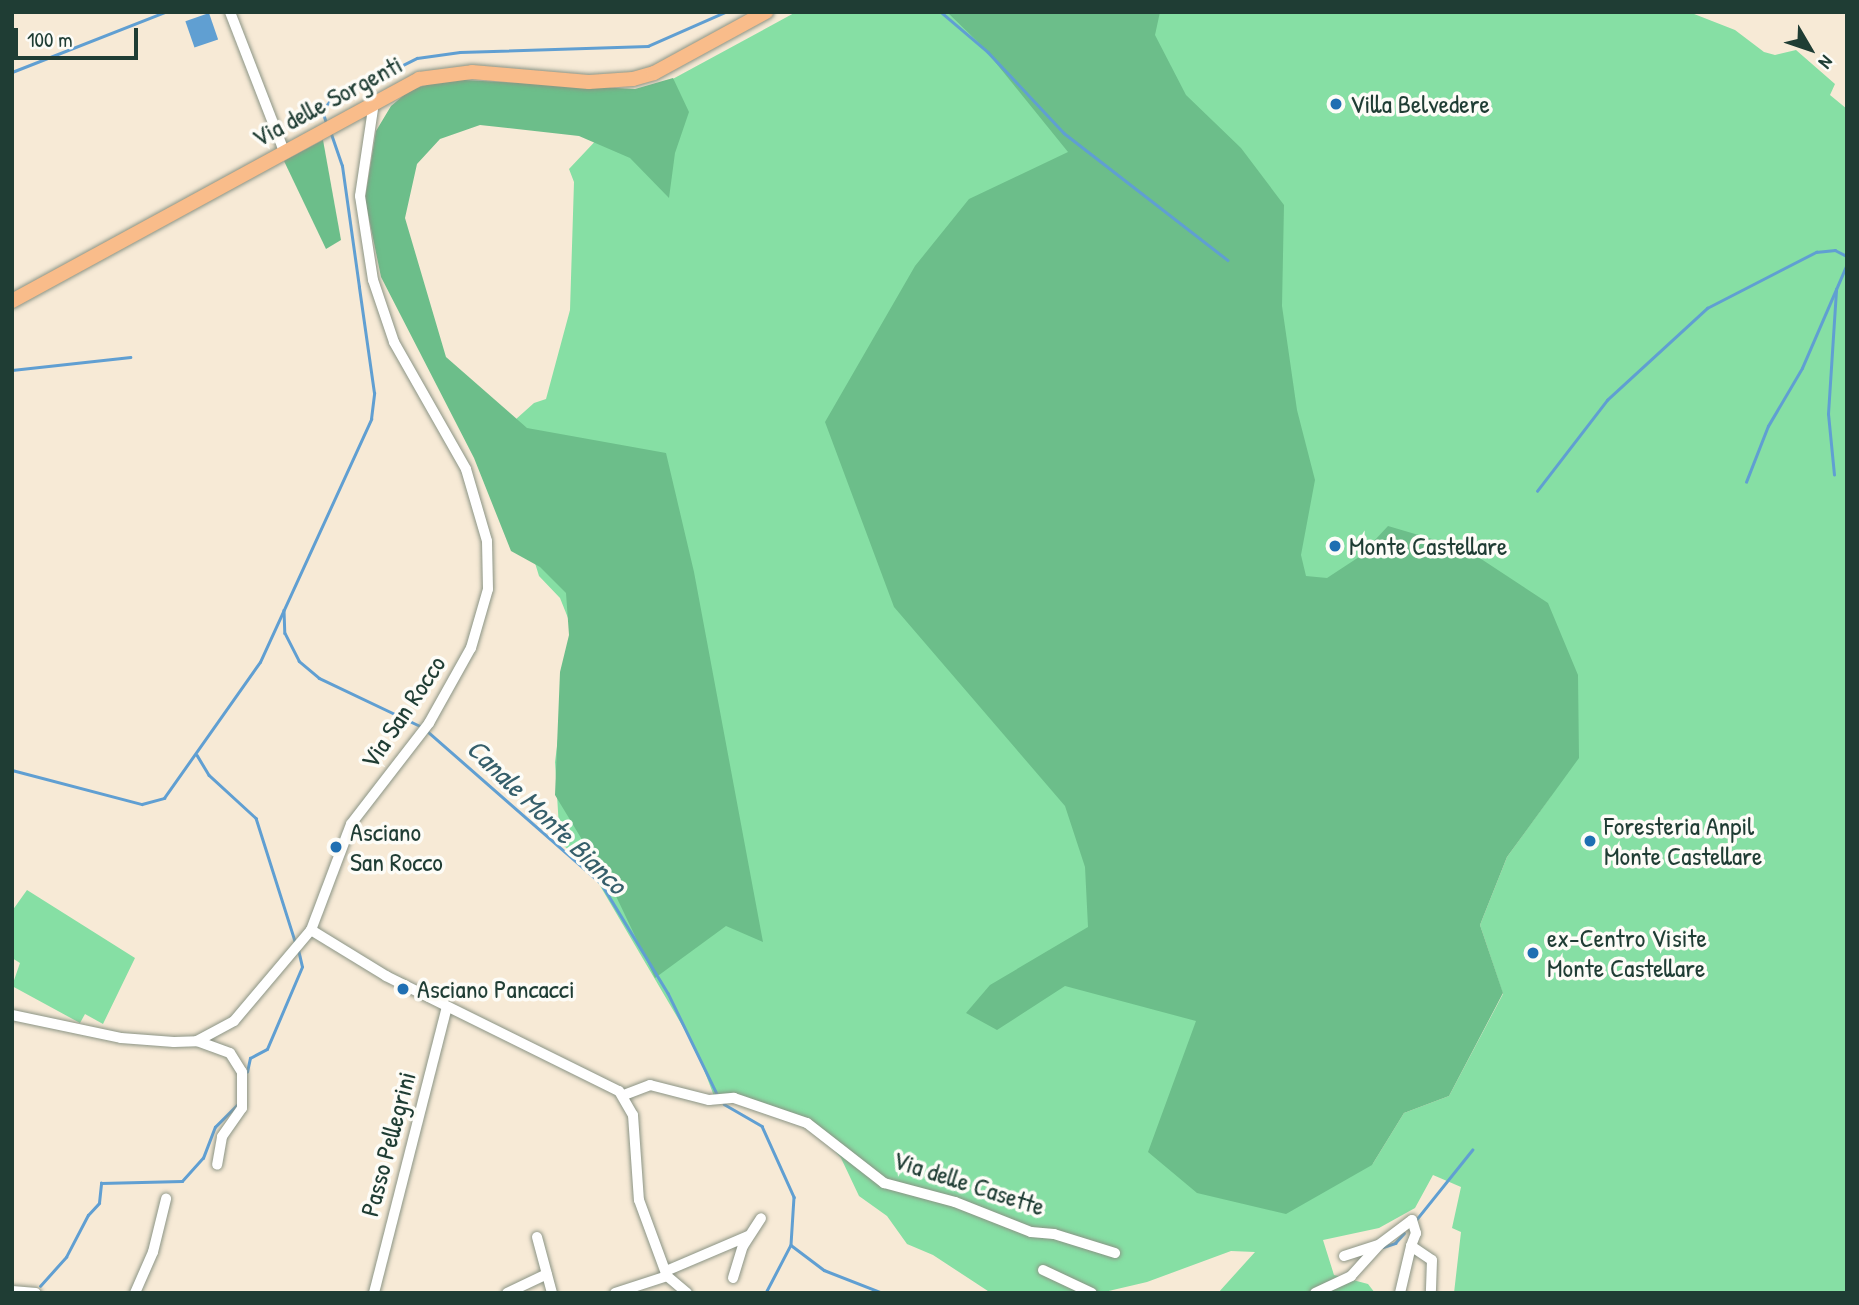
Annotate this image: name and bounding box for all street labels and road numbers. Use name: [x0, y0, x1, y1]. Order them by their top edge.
street label: Via delle Sorgenti: [247, 48, 407, 154]
street label: Via San Rocco: [354, 650, 452, 774]
street label: Passo Pellegrini: [354, 1068, 422, 1220]
street label: Via delle Casette: [889, 1144, 1049, 1222]

